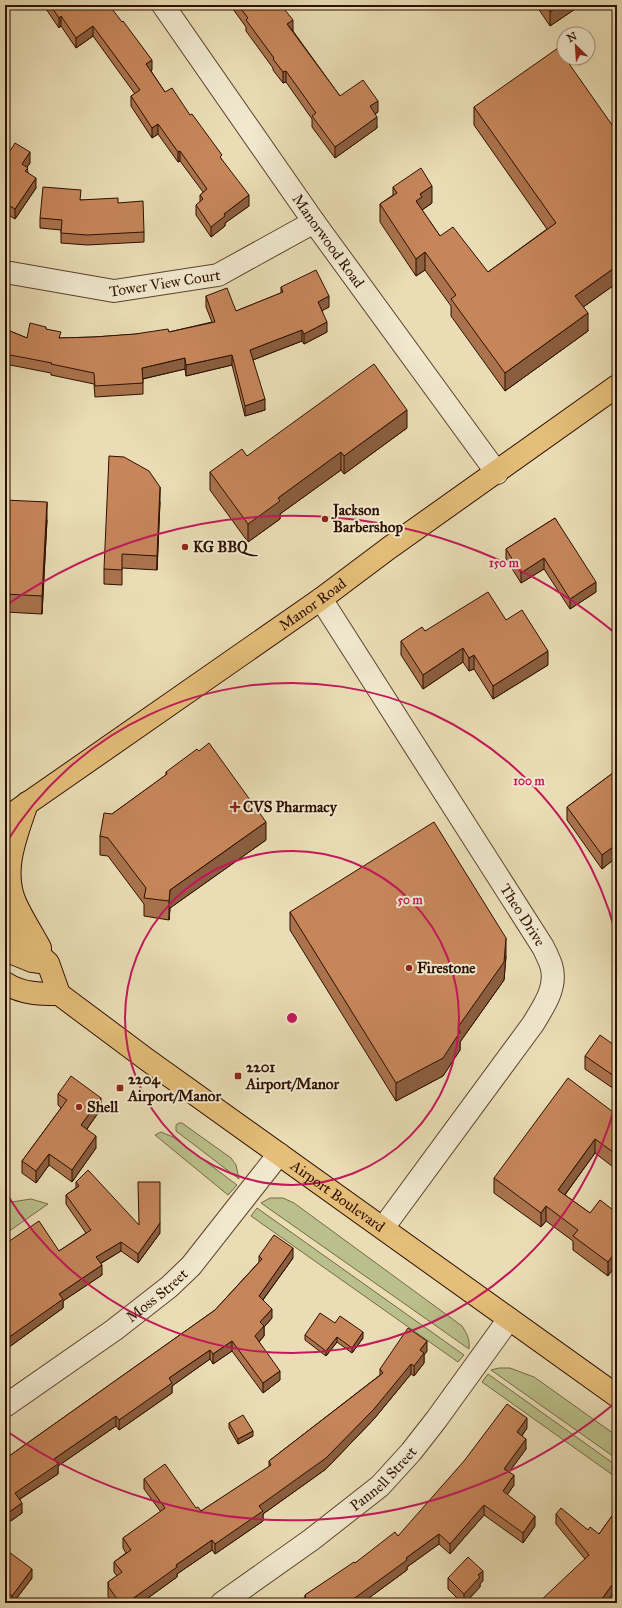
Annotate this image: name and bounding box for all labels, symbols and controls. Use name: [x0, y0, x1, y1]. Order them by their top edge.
north arrow: [556, 26, 596, 66]
text: N: [565, 29, 580, 45]
street label: Manorwood Road: [288, 191, 368, 292]
street label: Tower View Court: [108, 266, 222, 301]
place label: Jackson Barbershop: [331, 501, 403, 537]
marker: Jackson Barbershop: [320, 514, 330, 524]
place label: KG BBQ: [193, 538, 259, 557]
marker: KG BBQ: [180, 542, 190, 552]
text: 150 m: [489, 556, 520, 570]
street label: Manor Road: [275, 574, 350, 635]
text: 100 m: [513, 774, 546, 788]
place label: CVS Pharmacy: [243, 798, 338, 817]
marker: CVS Pharmacy: [230, 802, 240, 812]
street label: Theo Drive: [496, 881, 549, 950]
text: 50 m: [397, 893, 424, 907]
place label: Firestone: [417, 959, 476, 977]
marker: Firestone: [404, 963, 414, 973]
centre of rings: [285, 1011, 299, 1025]
place label: 2201 Airport/Manor: [245, 1058, 339, 1094]
place label: 2204 Airport/Manor: [127, 1070, 221, 1106]
marker: 2201 Airport/Manor: [233, 1071, 243, 1081]
marker: 2204 Airport/Manor: [115, 1083, 125, 1093]
place label: Shell: [87, 1098, 119, 1116]
marker: Shell: [74, 1102, 84, 1112]
street label: Airport Boulevard: [286, 1156, 389, 1236]
street label: Moss Street: [123, 1264, 192, 1326]
street label: Pannell Street: [346, 1443, 421, 1515]

